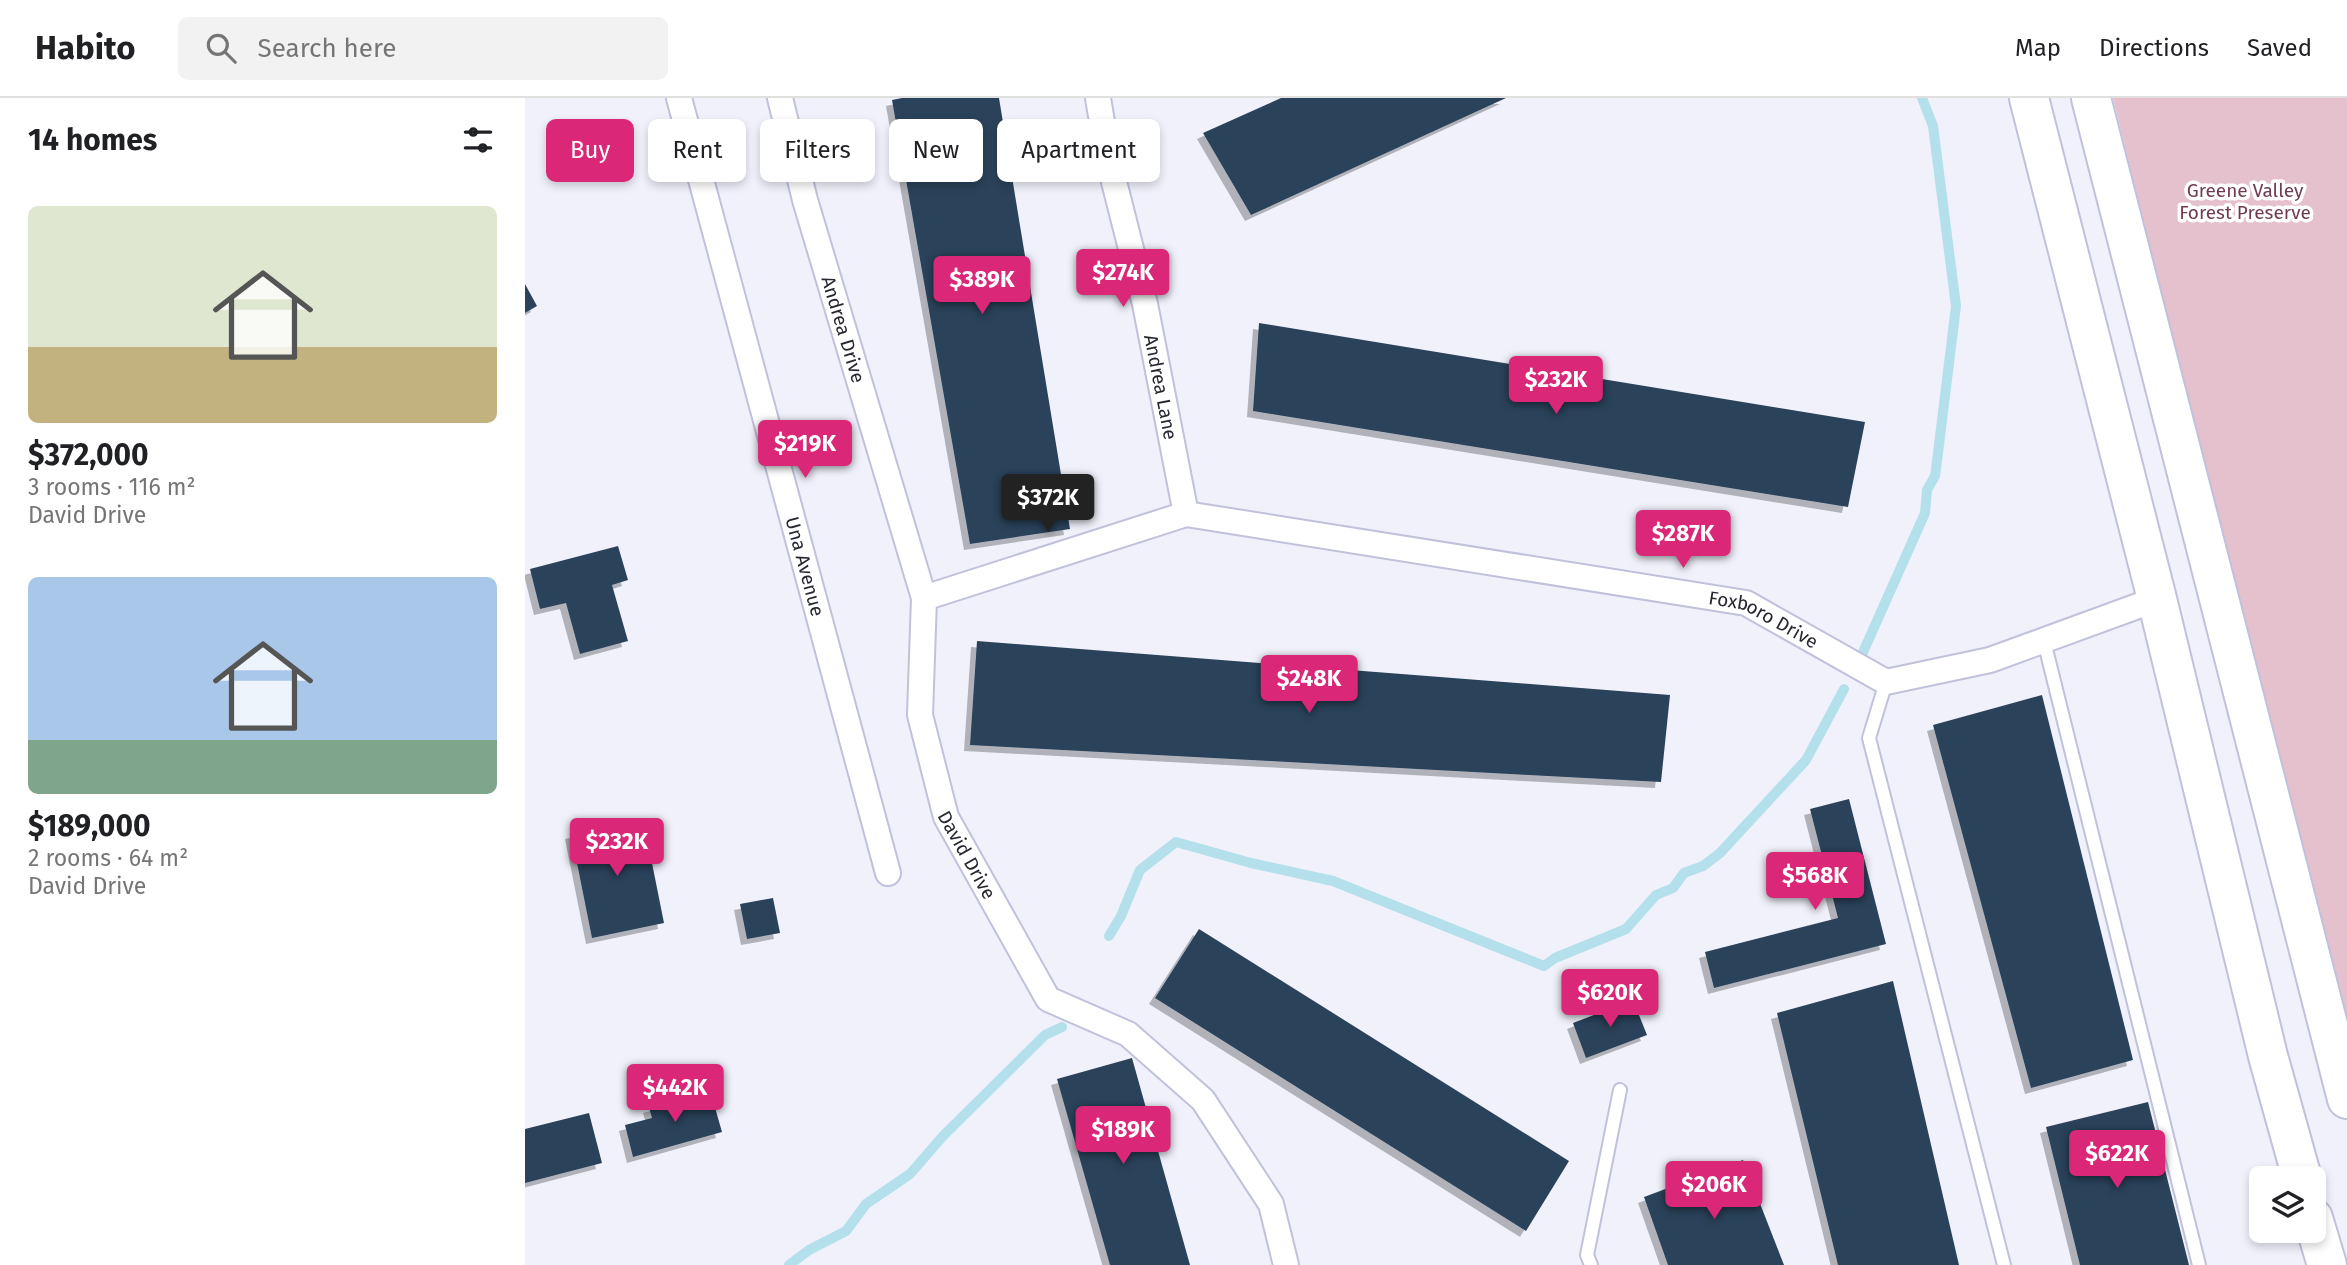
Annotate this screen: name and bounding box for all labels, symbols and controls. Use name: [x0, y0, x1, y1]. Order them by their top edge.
search box: [178, 17, 668, 80]
text: Habito: [35, 28, 136, 68]
icon: search: [202, 29, 240, 67]
text: Search here: [258, 33, 396, 64]
text: Map: [2015, 34, 2061, 62]
text: Directions: [2099, 34, 2209, 62]
text: Saved: [2247, 34, 2312, 62]
chip: Buy: [546, 119, 634, 182]
chip: Rent: [648, 119, 746, 182]
chip: Filters: [760, 119, 875, 182]
chip: New: [889, 119, 983, 182]
chip: Apartment: [997, 119, 1160, 182]
icon: filters: [459, 121, 497, 159]
text: 14 homes: [28, 122, 157, 158]
park label: Greene Valley Forest Preserve: [2179, 179, 2311, 224]
pin: $274K: [1074, 250, 1172, 309]
icon: home: [200, 252, 326, 378]
pin: $389K: [933, 256, 1031, 316]
text: $274K: [1092, 258, 1154, 286]
text: $389K: [949, 265, 1015, 293]
street label: Andrea Drive: [817, 273, 870, 385]
street label: Andrea Lane: [1140, 332, 1183, 442]
pin: $232K: [1507, 356, 1605, 416]
text: $232K: [1525, 365, 1587, 393]
pin: $219K: [756, 420, 854, 480]
text: $219K: [774, 429, 836, 457]
text: $372,000: [28, 437, 149, 473]
text: 3 rooms · 116 m²: [28, 473, 196, 501]
pin: $372K: [999, 474, 1097, 534]
text: $372K: [1017, 483, 1079, 511]
text: David Drive: [28, 501, 146, 529]
pin: $287K: [1634, 510, 1732, 570]
street label: Una Avenue: [781, 514, 830, 619]
text: $287K: [1652, 519, 1714, 547]
street label: Foxboro Drive: [1707, 586, 1822, 653]
icon: home: [200, 623, 326, 749]
pin: $248K: [1260, 656, 1358, 715]
text: $248K: [1277, 664, 1341, 692]
street label: David Drive: [933, 806, 1001, 903]
text: $189,000: [28, 808, 151, 844]
pin: $232K: [568, 818, 666, 878]
text: $232K: [586, 827, 648, 855]
text: 2 rooms · 64 m²: [28, 844, 188, 872]
pin: $568K: [1766, 852, 1864, 912]
text: $568K: [1782, 861, 1848, 889]
text: David Drive: [28, 872, 146, 900]
pin: $620K: [1561, 970, 1659, 1029]
text: $620K: [1577, 978, 1643, 1006]
pin: $442K: [626, 1065, 724, 1124]
text: $442K: [643, 1073, 707, 1101]
pin: $189K: [1074, 1107, 1172, 1166]
text: $189K: [1092, 1115, 1154, 1143]
pin: $622K: [2068, 1130, 2166, 1190]
text: $622K: [2085, 1139, 2149, 1167]
pin: $206K: [1665, 1162, 1763, 1221]
map controls: [2249, 1166, 2326, 1243]
button: layers: [2249, 1166, 2326, 1243]
text: $206K: [1681, 1170, 1747, 1198]

